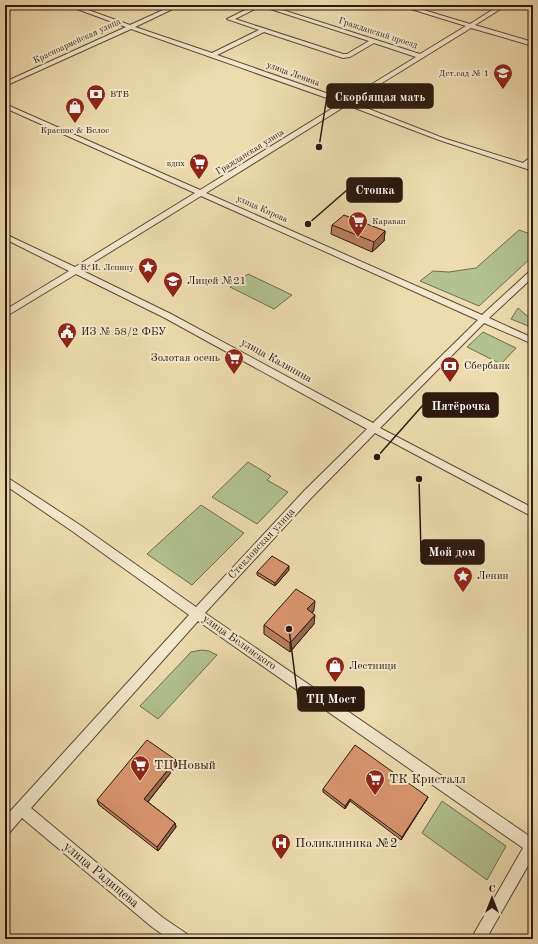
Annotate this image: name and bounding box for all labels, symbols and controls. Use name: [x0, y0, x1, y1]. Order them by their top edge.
street label: Гражданский проезд: [337, 16, 419, 50]
street label: Красноармейская улица: [32, 17, 123, 65]
street label: улица Ленина: [265, 60, 321, 88]
school or university icon: Дет.сад № 1: [492, 62, 514, 90]
place label: Дет.сад № 1: [439, 69, 489, 78]
bank icon: ВТБ: [85, 83, 107, 111]
callout: Скорбящая мать: [327, 84, 433, 108]
place label: ВТБ: [110, 90, 129, 99]
text: Скорбящая мать: [335, 92, 425, 104]
shop icon: Красное & Белое: [64, 96, 86, 124]
place label: Красное & Белое: [41, 126, 109, 135]
street label: Гражданская улица: [214, 127, 286, 177]
supermarket icon: вднх: [188, 152, 210, 180]
place label: вднх: [167, 159, 185, 168]
callout: Стопка: [347, 178, 402, 202]
text: Стопка: [356, 185, 394, 197]
street label: улица Кирова: [235, 194, 289, 224]
supermarket icon: Караван: [347, 210, 369, 238]
place label: Караван: [372, 217, 406, 226]
place icon: В. И. Ленину: [137, 256, 159, 284]
place label: В. И. Ленину: [80, 263, 134, 272]
school or university icon: Лицей №21: [162, 270, 184, 298]
place label: Лицей №21: [187, 276, 246, 287]
public building icon: ИЗ № 58/2 ФБУ: [56, 321, 78, 349]
place label: ИЗ № 58/2 ФБУ: [81, 327, 167, 338]
street label: улица Калинина: [239, 337, 314, 385]
supermarket icon: Золотая осень: [223, 347, 245, 375]
place label: Золотая осень: [151, 353, 220, 364]
bank icon: Сбербанк: [439, 355, 461, 383]
place label: Сбербанк: [464, 361, 511, 372]
callout: Пятёрочка: [423, 393, 498, 417]
text: Пятёрочка: [432, 401, 490, 413]
street label: Стекловская улица: [227, 506, 298, 581]
callout: Мой дом: [421, 540, 484, 564]
text: Мой дом: [429, 547, 476, 559]
place icon: Ленин: [452, 565, 474, 593]
place label: Ленин: [477, 571, 509, 582]
street label: улица Белинского: [200, 614, 278, 672]
shop icon: Лестници: [324, 655, 346, 683]
place label: Лестници: [349, 661, 397, 672]
callout: ТЦ Мост: [298, 687, 364, 711]
text: ТЦ Мост: [306, 694, 356, 706]
supermarket icon: ТЦ Новый: [129, 754, 151, 782]
place label: ТЦ Новый: [154, 759, 216, 772]
supermarket icon: ТК Кристалл: [364, 768, 386, 796]
place label: ТК Кристалл: [389, 773, 466, 786]
hospital icon: Поликлиника №2: [270, 832, 292, 860]
place label: Поликлиника №2: [295, 837, 397, 850]
street label: улица Радищева: [61, 840, 142, 911]
north arrow: [472, 878, 512, 918]
text: С: [488, 884, 496, 895]

